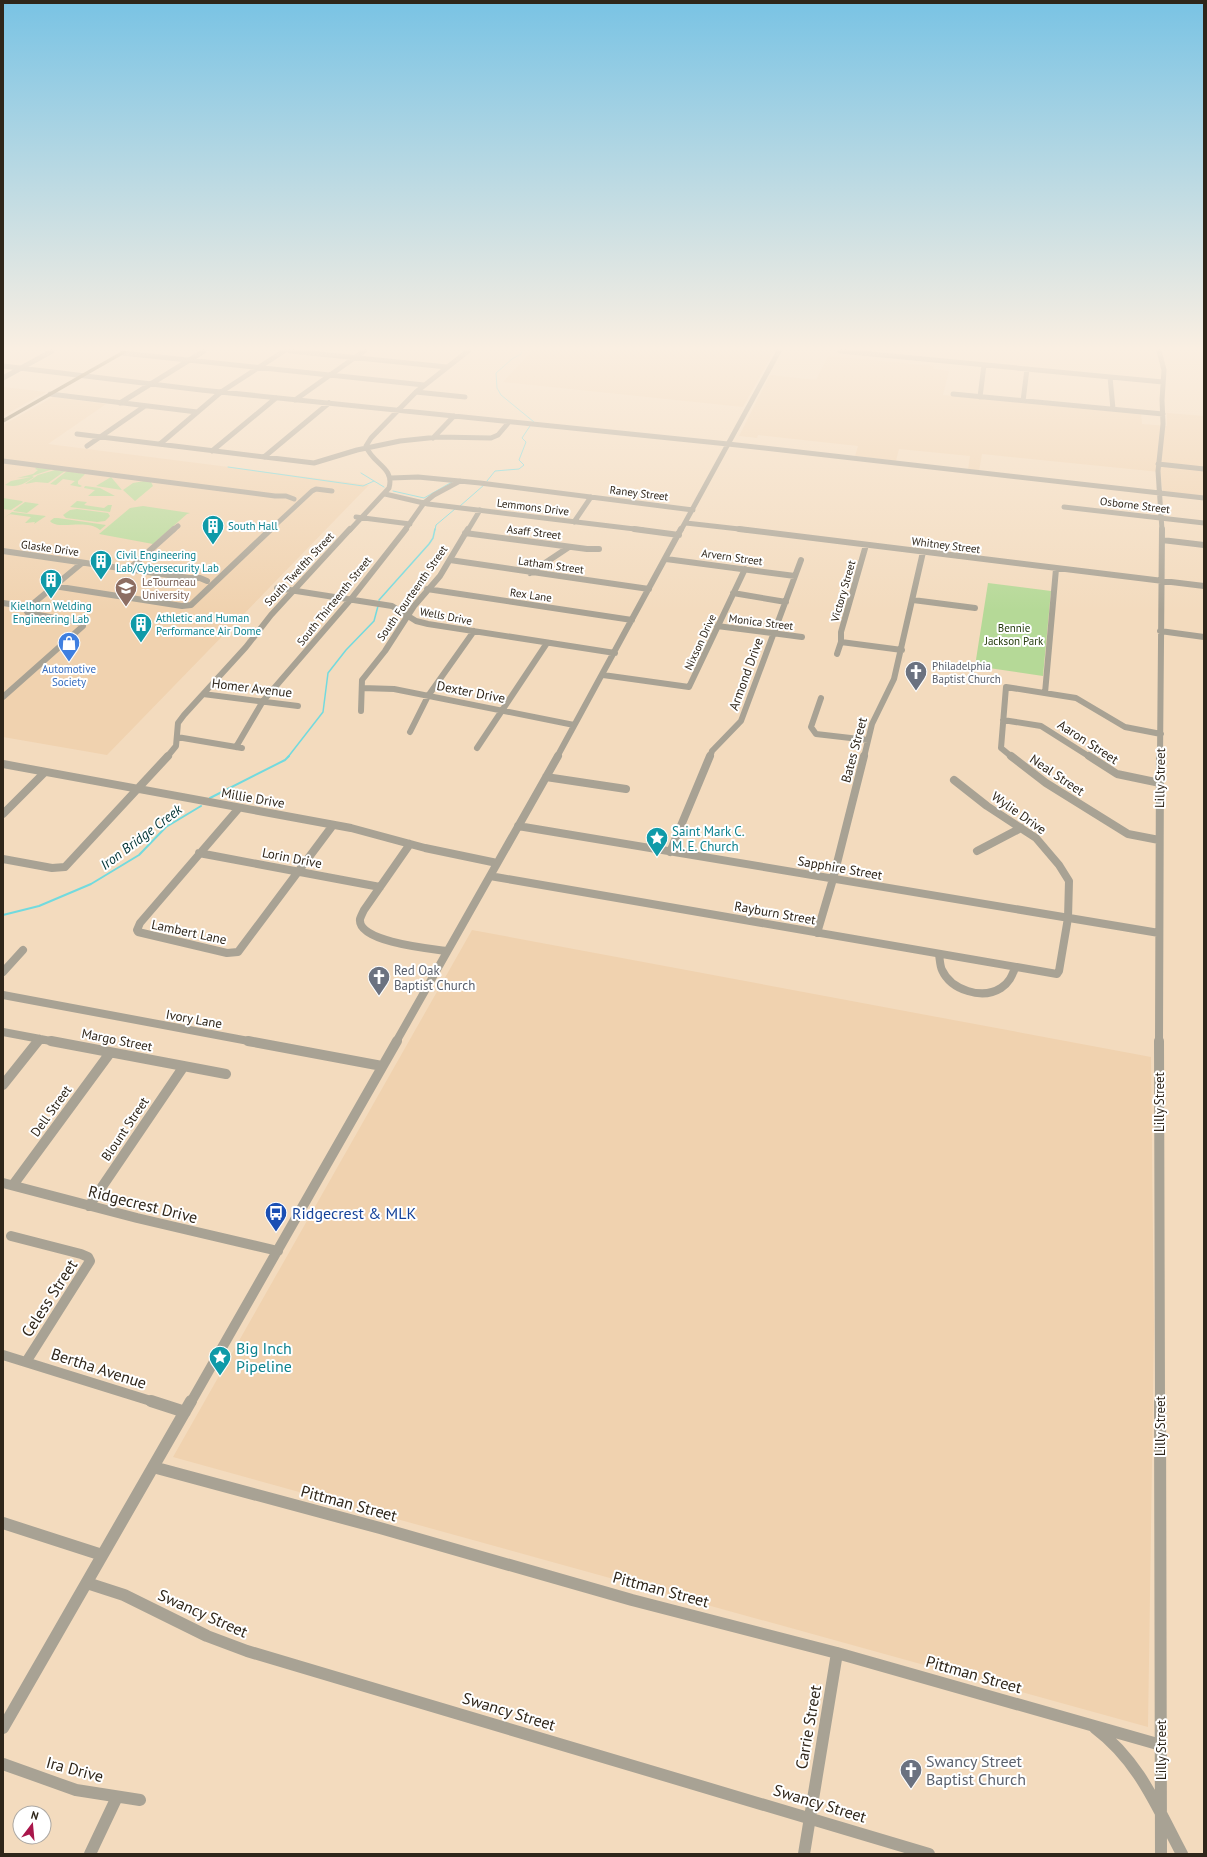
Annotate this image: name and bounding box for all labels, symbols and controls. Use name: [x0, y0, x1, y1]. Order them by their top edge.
street label: Raney Street: [609, 482, 669, 504]
street label: Osborne Street: [1099, 494, 1171, 516]
street label: Lemmons Drive: [496, 496, 570, 518]
building icon: South Hall: [200, 513, 226, 546]
place label: South Hall: [228, 519, 278, 533]
street label: Asaff Street: [506, 522, 562, 542]
street label: South Twelfth Street: [261, 529, 337, 609]
street label: Whitney Street: [911, 534, 981, 556]
street label: Glaske Drive: [20, 537, 80, 559]
street label: South Fourteenth Street: [374, 542, 450, 643]
street label: Arvern Street: [700, 546, 764, 568]
building icon: Civil Engineering Lab/Cybersecurity Lab: [88, 548, 114, 581]
place label: Civil Engineering Lab/Cybersecurity Lab: [116, 548, 219, 575]
street label: South Thirteenth Street: [294, 553, 374, 648]
street label: Latham Street: [517, 553, 585, 577]
street label: Victory Street: [827, 558, 859, 624]
building icon: Kielhorn Welding Engineering Lab: [38, 567, 64, 600]
school or university icon: LeTourneau University: [113, 575, 139, 608]
place label: LeTourneau University: [142, 575, 196, 602]
street label: Rex Lane: [509, 585, 553, 605]
place label: Kielhorn Welding Engineering Lab: [10, 599, 92, 626]
street label: Wells Drive: [419, 604, 474, 628]
building icon: Athletic and Human Performance Air Dome: [128, 611, 154, 644]
place label: Athletic and Human Performance Air Dome: [156, 611, 261, 638]
street label: Nixson Drive: [681, 611, 719, 672]
street label: Monica Street: [728, 611, 794, 633]
park label: Bennie Jackson Park: [984, 621, 1044, 648]
shop icon: Automotive Society: [56, 630, 82, 663]
street label: Armond Drive: [725, 635, 767, 713]
church icon: Philadelphia Baptist Church: [903, 659, 929, 692]
place label: Philadelphia Baptist Church: [932, 659, 1001, 686]
place label: Automotive Society: [42, 662, 96, 689]
street label: Homer Avenue: [211, 675, 293, 701]
street label: Dexter Drive: [435, 677, 507, 707]
street label: Bates Street: [837, 715, 871, 785]
street label: Aaron Street: [1054, 716, 1122, 768]
street label: Lilly Street: [1151, 747, 1169, 808]
street label: Neal Street: [1026, 751, 1088, 800]
street label: Millie Drive: [220, 784, 286, 812]
street label: Wylie Drive: [988, 788, 1050, 838]
water label: Iron Bridge Creek: [96, 800, 186, 874]
place label: Saint Mark C. M. E. Church: [672, 823, 745, 855]
place icon: Saint Mark C. M. E. Church: [644, 825, 670, 858]
street label: Lorin Drive: [261, 844, 323, 872]
street label: Sapphire Street: [796, 852, 884, 884]
street label: Rayburn Street: [733, 897, 818, 929]
street label: Lambert Lane: [150, 916, 228, 948]
place label: Red Oak Baptist Church: [394, 962, 475, 994]
church icon: Red Oak Baptist Church: [366, 964, 392, 997]
street label: Ivory Lane: [164, 1006, 224, 1032]
street label: Margo Street: [80, 1025, 154, 1055]
street label: Lilly Street: [1151, 1071, 1168, 1132]
street label: Dell Street: [27, 1082, 76, 1140]
street label: Blount Street: [97, 1093, 153, 1164]
street label: Ridgecrest Drive: [86, 1181, 200, 1227]
bus stop icon: Ridgecrest & MLK: [263, 1200, 289, 1233]
place label: Ridgecrest & MLK: [292, 1203, 416, 1223]
street label: Celess Street: [17, 1255, 82, 1340]
place label: Big Inch Pipeline: [236, 1338, 292, 1376]
street label: Bertha Avenue: [49, 1343, 149, 1393]
place icon: Big Inch Pipeline: [207, 1344, 233, 1377]
street label: Lilly Street: [1152, 1395, 1169, 1456]
street label: Pittman Street: [299, 1481, 400, 1526]
street label: Pittman Street: [611, 1567, 712, 1612]
street label: Swancy Street: [155, 1584, 251, 1642]
street label: Pittman Street: [924, 1651, 1025, 1697]
street label: Carrie Street: [791, 1683, 825, 1771]
street label: Swancy Street: [460, 1687, 558, 1735]
street label: Lilly Street: [1153, 1719, 1170, 1780]
place label: Swancy Street Baptist Church: [926, 1751, 1026, 1789]
street label: Ira Drive: [44, 1752, 106, 1786]
church icon: Swancy Street Baptist Church: [898, 1757, 924, 1790]
street label: Swancy Street: [771, 1779, 869, 1827]
north arrow: [12, 1805, 52, 1845]
text: N: [29, 1808, 40, 1823]

